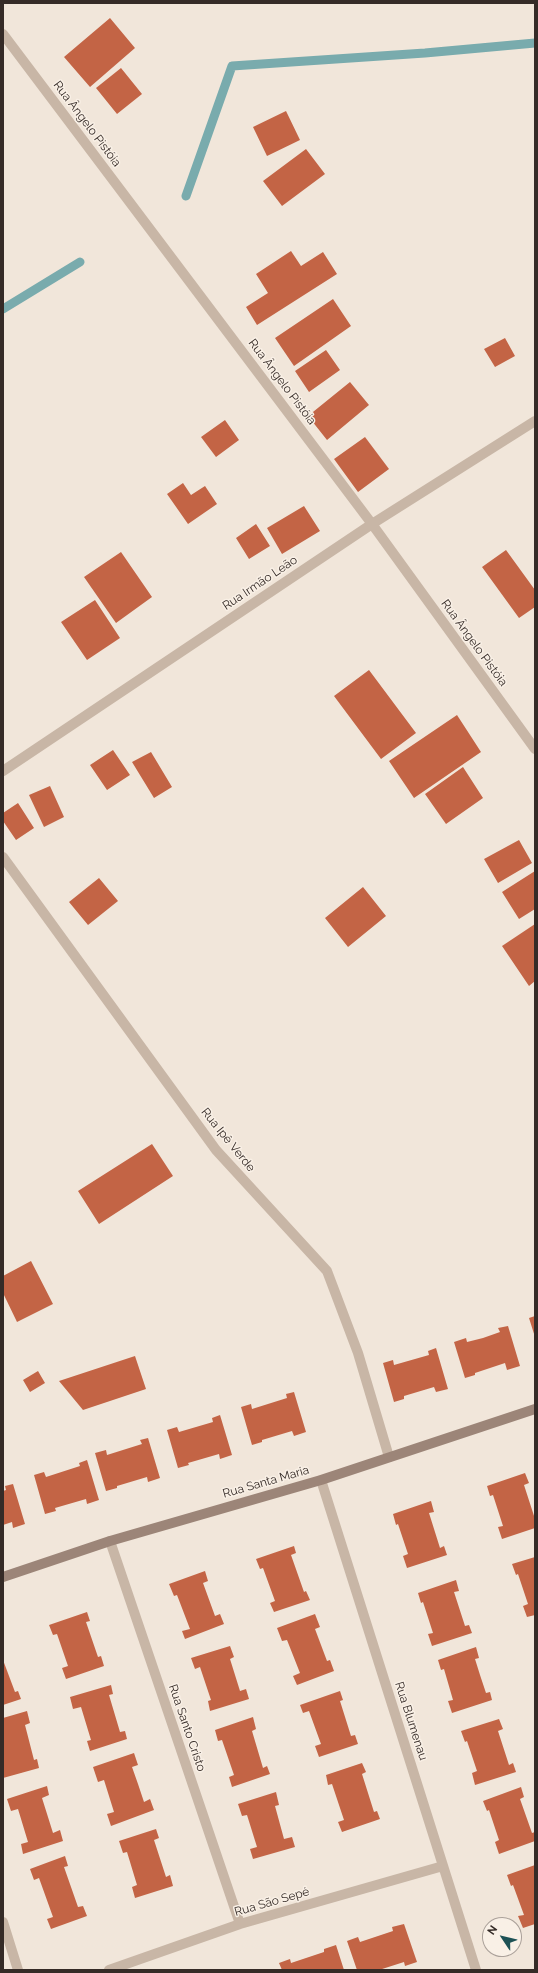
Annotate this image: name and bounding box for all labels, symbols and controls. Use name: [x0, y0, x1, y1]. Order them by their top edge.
street label: Rua Ângelo Pistóia: [50, 78, 124, 170]
street label: Rua Ângelo Pistóia: [245, 336, 319, 428]
street label: Rua Irmão Leão: [220, 553, 300, 613]
street label: Rua Ângelo Pistóia: [438, 597, 510, 689]
street label: Rua Ipê Verde: [198, 1105, 258, 1175]
street label: Rua Santa Maria: [221, 1463, 311, 1501]
street label: Rua Blumenau: [392, 1680, 430, 1762]
street label: Rua Santo Cristo: [165, 1683, 209, 1773]
street label: Rua São Sepé: [233, 1884, 311, 1920]
north arrow: [482, 1917, 522, 1957]
text: N: [485, 1923, 500, 1938]

